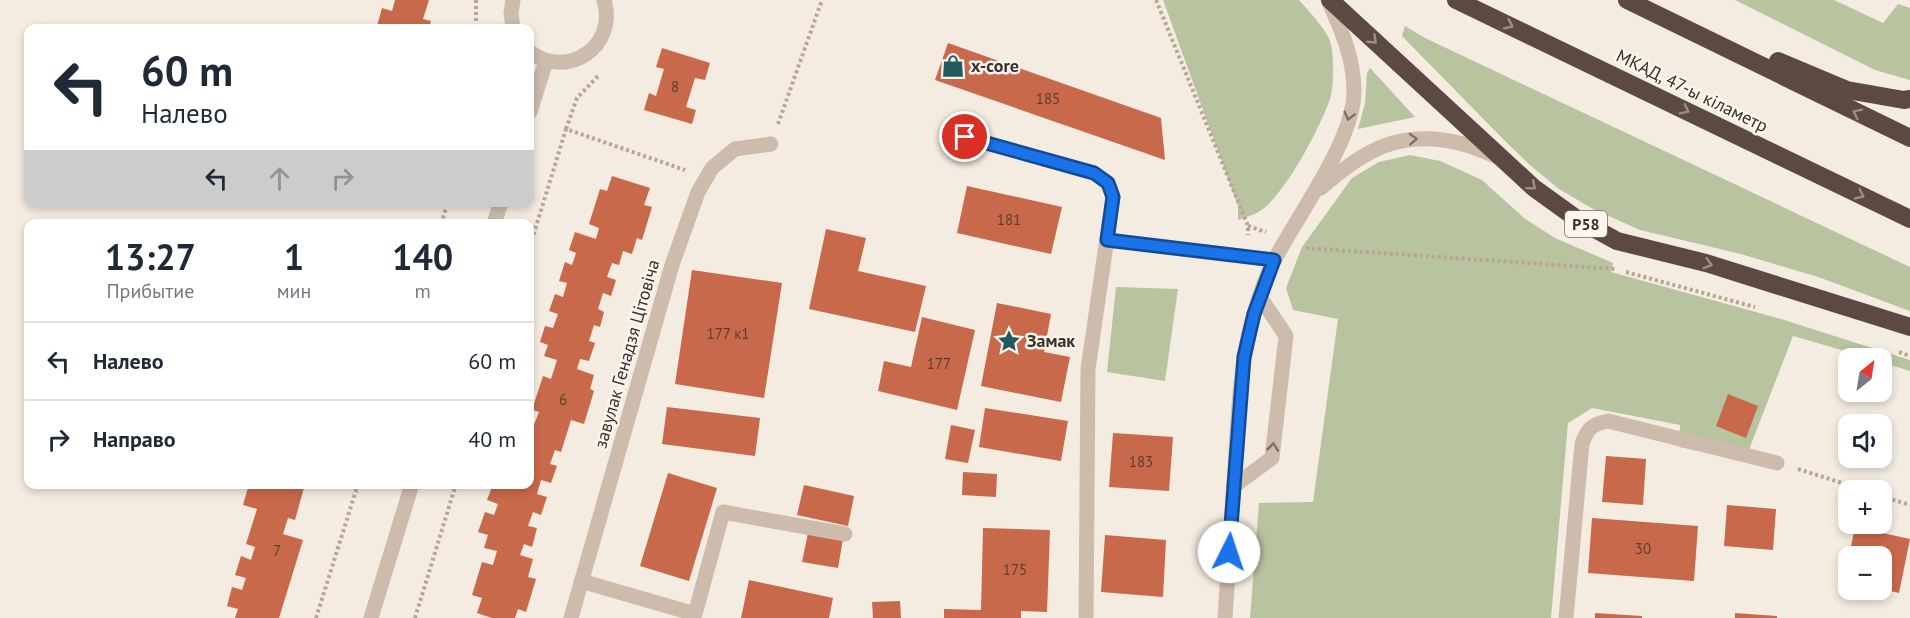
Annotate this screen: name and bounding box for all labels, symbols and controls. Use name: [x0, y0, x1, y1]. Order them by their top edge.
one-way arrow: [1503, 18, 1514, 30]
one-way arrow: [1366, 33, 1376, 44]
text: 60 m: [141, 43, 233, 98]
street label: МКАД, 47-ы кіламетр: [1613, 44, 1772, 137]
icon: left: [42, 48, 120, 126]
shop icon: x-core: [940, 53, 966, 79]
place label: x-core: [971, 54, 1019, 77]
house number: 8: [671, 77, 679, 96]
house number: 185: [1036, 89, 1060, 108]
text: Налево: [141, 96, 228, 130]
one-way arrow: [1678, 103, 1689, 115]
one-way arrow: [1853, 108, 1864, 120]
pin: [939, 111, 990, 162]
one-way arrow: [1343, 111, 1356, 121]
icon: arrive: [948, 120, 981, 153]
one-way arrow: [1408, 133, 1417, 146]
icon: left: [200, 162, 233, 195]
icon: ahead: [263, 162, 296, 195]
icon: right: [326, 162, 359, 195]
one-way arrow: [1525, 178, 1536, 189]
one-way arrow: [1854, 188, 1865, 200]
house number: 181: [997, 210, 1021, 229]
road number: Р58: [1565, 211, 1607, 237]
text: 13:27: [105, 233, 196, 280]
text: 1: [284, 233, 304, 280]
text: 140: [392, 233, 453, 280]
street label: завулак Генадзя Цітовіча: [589, 257, 665, 451]
one-way arrow: [1702, 257, 1713, 269]
text: Прибытие: [106, 278, 194, 304]
text: мин: [277, 278, 311, 304]
text: m: [415, 278, 431, 304]
house number: 177 к1: [706, 324, 750, 343]
place icon: Замак: [996, 328, 1022, 354]
place label: Замак: [1027, 329, 1075, 352]
icon: left: [42, 345, 75, 378]
text: Налево: [93, 347, 164, 375]
text: 60 m: [468, 347, 516, 375]
north arrow: [1838, 348, 1892, 402]
map controls: [1838, 348, 1892, 600]
house number: 177: [927, 354, 951, 373]
house number: 6: [559, 390, 567, 409]
button: sound: [1838, 414, 1892, 468]
icon: right: [42, 423, 75, 456]
text: Направо: [93, 425, 176, 453]
text: 40 m: [468, 425, 516, 453]
one-way arrow: [1267, 442, 1279, 451]
house number: 183: [1129, 452, 1153, 471]
button: +: [1838, 480, 1892, 534]
position arrow: [1197, 520, 1261, 584]
house number: 30: [1635, 539, 1651, 558]
house number: 7: [273, 541, 281, 560]
button: −: [1838, 546, 1892, 600]
house number: 175: [1003, 560, 1027, 579]

